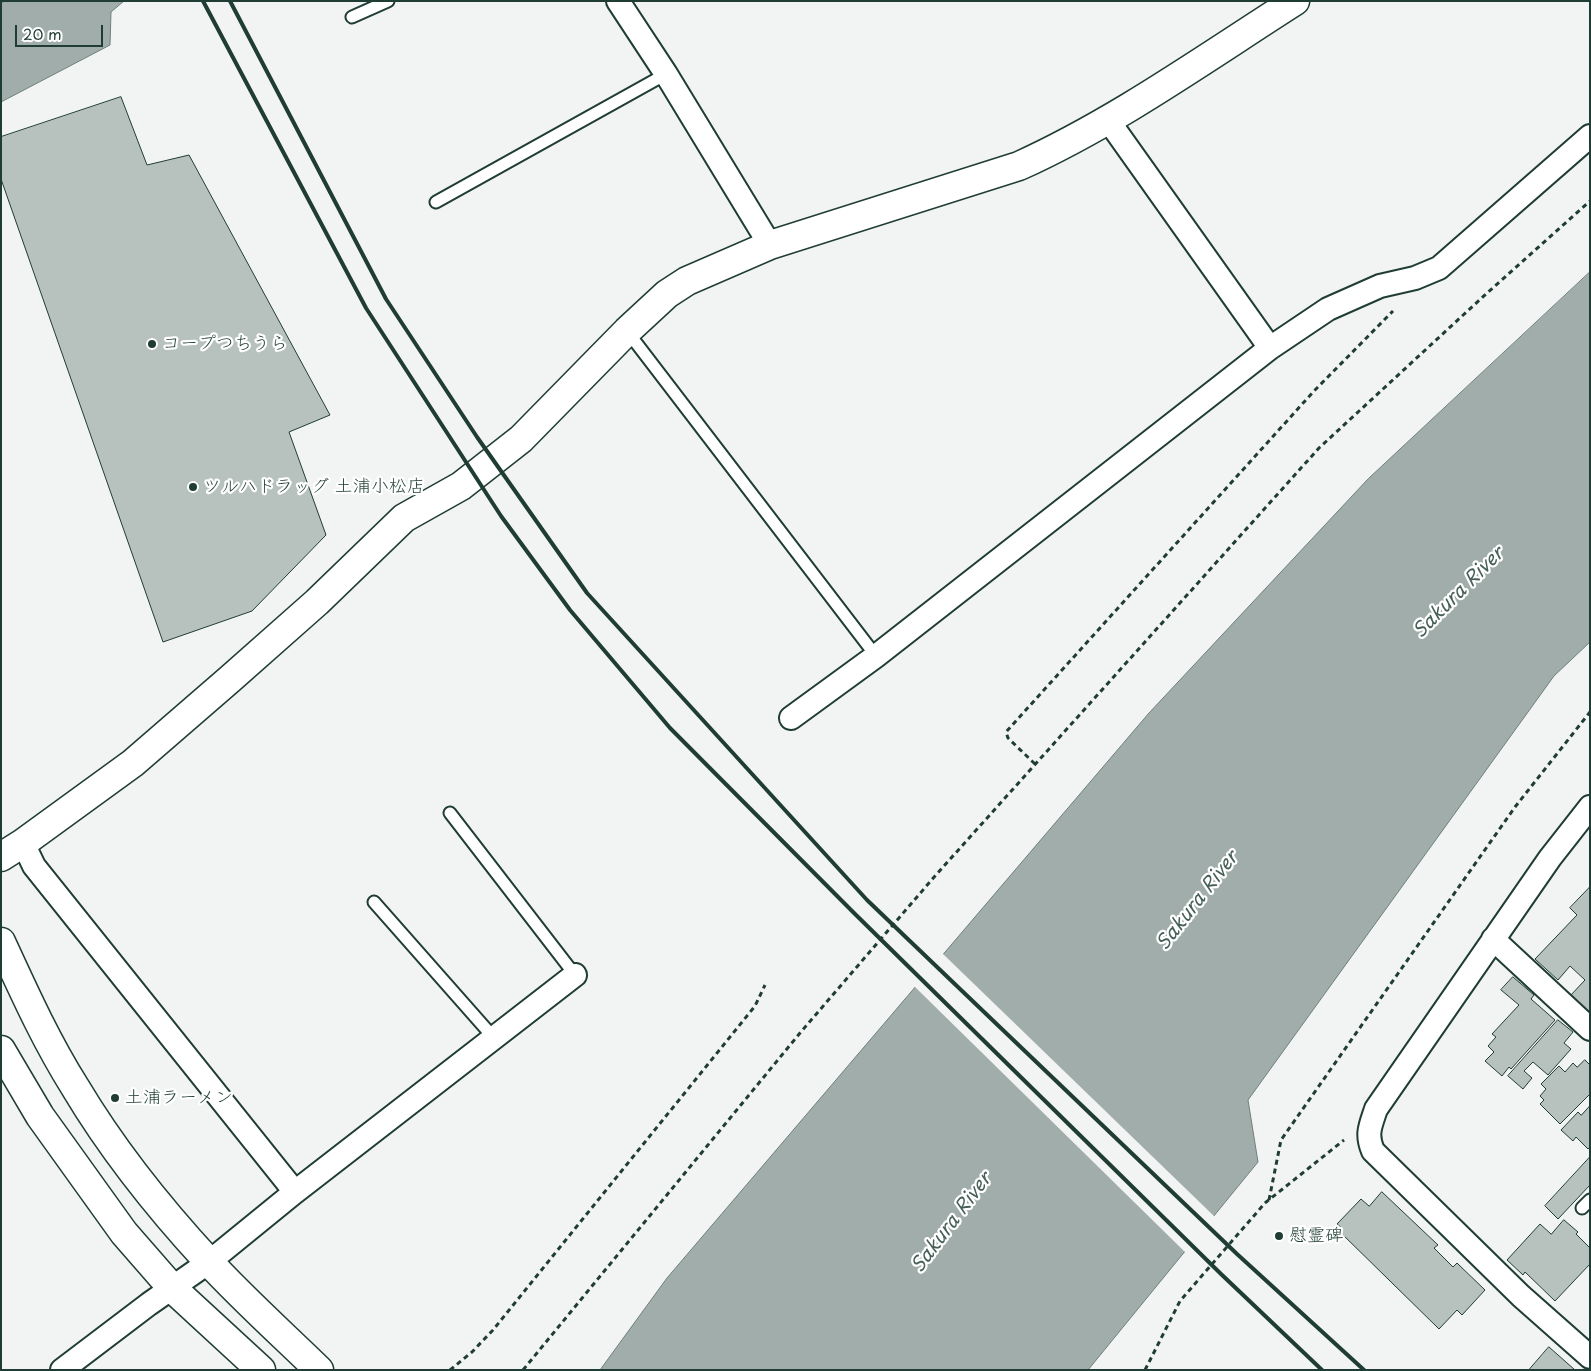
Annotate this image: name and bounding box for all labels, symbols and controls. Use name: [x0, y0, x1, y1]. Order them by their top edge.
scale bar: [18, 15, 105, 47]
text: 20 m: [23, 22, 62, 45]
place label: コープつちうら: [162, 333, 288, 355]
marker: コープつちうら: [146, 338, 158, 350]
place label: ツルハドラッグ 土浦小松店: [203, 476, 425, 498]
marker: ツルハドラッグ 土浦小松店: [187, 481, 199, 493]
water label: Sakura River: [1409, 543, 1509, 643]
water label: Sakura River: [1152, 847, 1244, 955]
place label: 土浦ラーメン: [125, 1087, 233, 1109]
marker: 土浦ラーメン: [109, 1092, 121, 1104]
water label: Sakura River: [907, 1169, 997, 1277]
place label: 慰霊碑: [1289, 1225, 1343, 1247]
marker: 慰霊碑: [1273, 1230, 1285, 1242]

